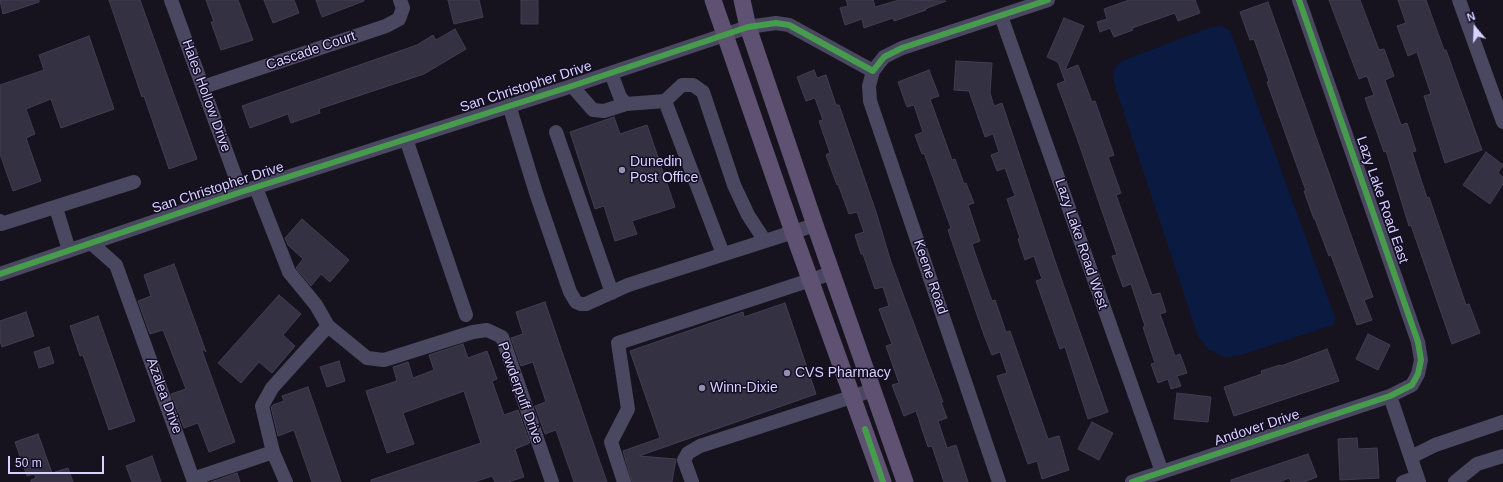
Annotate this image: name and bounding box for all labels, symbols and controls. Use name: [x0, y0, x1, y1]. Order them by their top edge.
north arrow: [1455, 8, 1495, 48]
text: N: [1465, 10, 1477, 24]
street label: Cascade Court: [264, 28, 358, 74]
street label: Hales Hollow Drive: [178, 38, 234, 154]
street label: San Christopher Drive: [458, 58, 594, 116]
street label: Lazy Lake Road East: [1352, 134, 1412, 266]
place label: Dunedin Post Office: [630, 154, 698, 186]
street label: San Christopher Drive: [150, 159, 286, 217]
marker: Dunedin Post Office: [617, 165, 627, 175]
street label: Lazy Lake Road West: [1051, 177, 1111, 311]
street label: Keene Road: [909, 237, 951, 317]
street label: Powderpuff Drive: [494, 340, 546, 446]
street label: Azalea Drive: [143, 356, 185, 436]
place label: CVS Pharmacy: [795, 365, 891, 381]
marker: CVS Pharmacy: [782, 368, 792, 378]
place label: Winn-Dixie: [710, 380, 778, 396]
marker: Winn-Dixie: [697, 383, 707, 393]
street label: Andover Drive: [1212, 406, 1302, 450]
scale bar: [10, 448, 106, 474]
text: 50 m: [15, 456, 42, 470]

